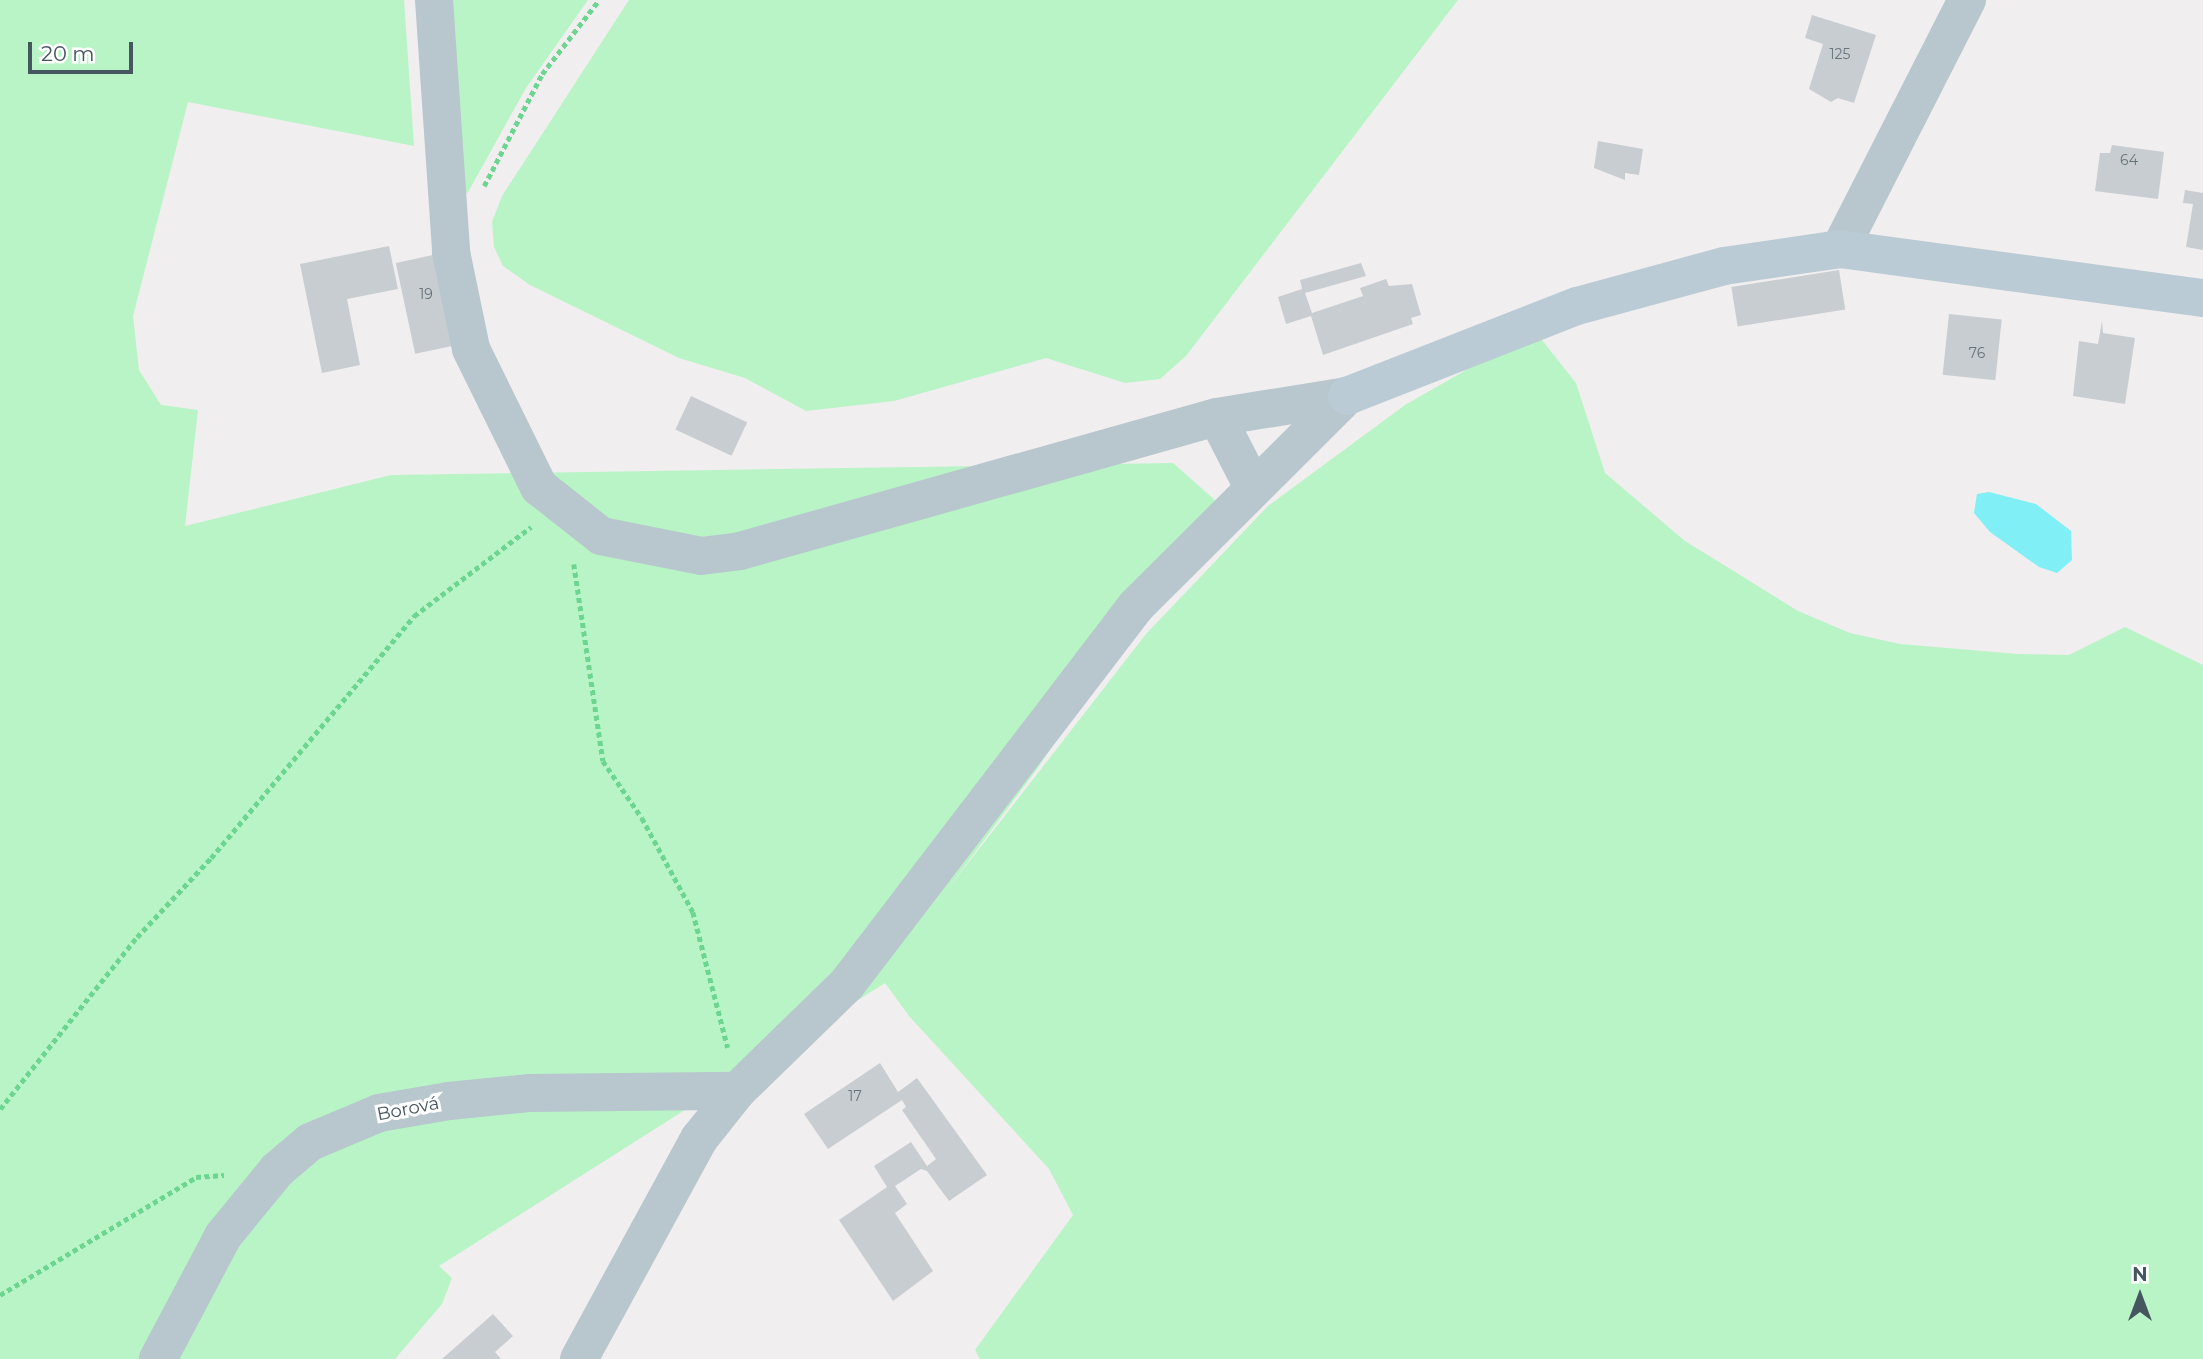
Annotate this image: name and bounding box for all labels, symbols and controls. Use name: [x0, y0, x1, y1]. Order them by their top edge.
scale bar: [32, 28, 136, 72]
text: 20 m: [41, 41, 95, 66]
house number: 125: [1830, 46, 1850, 62]
house number: 64: [2120, 152, 2138, 168]
house number: 19: [419, 286, 433, 302]
house number: 76: [1969, 345, 1985, 361]
house number: 17: [848, 1088, 862, 1104]
street label: Borová: [375, 1092, 441, 1126]
north arrow: [2105, 1261, 2175, 1331]
text: N: [2132, 1263, 2148, 1286]

